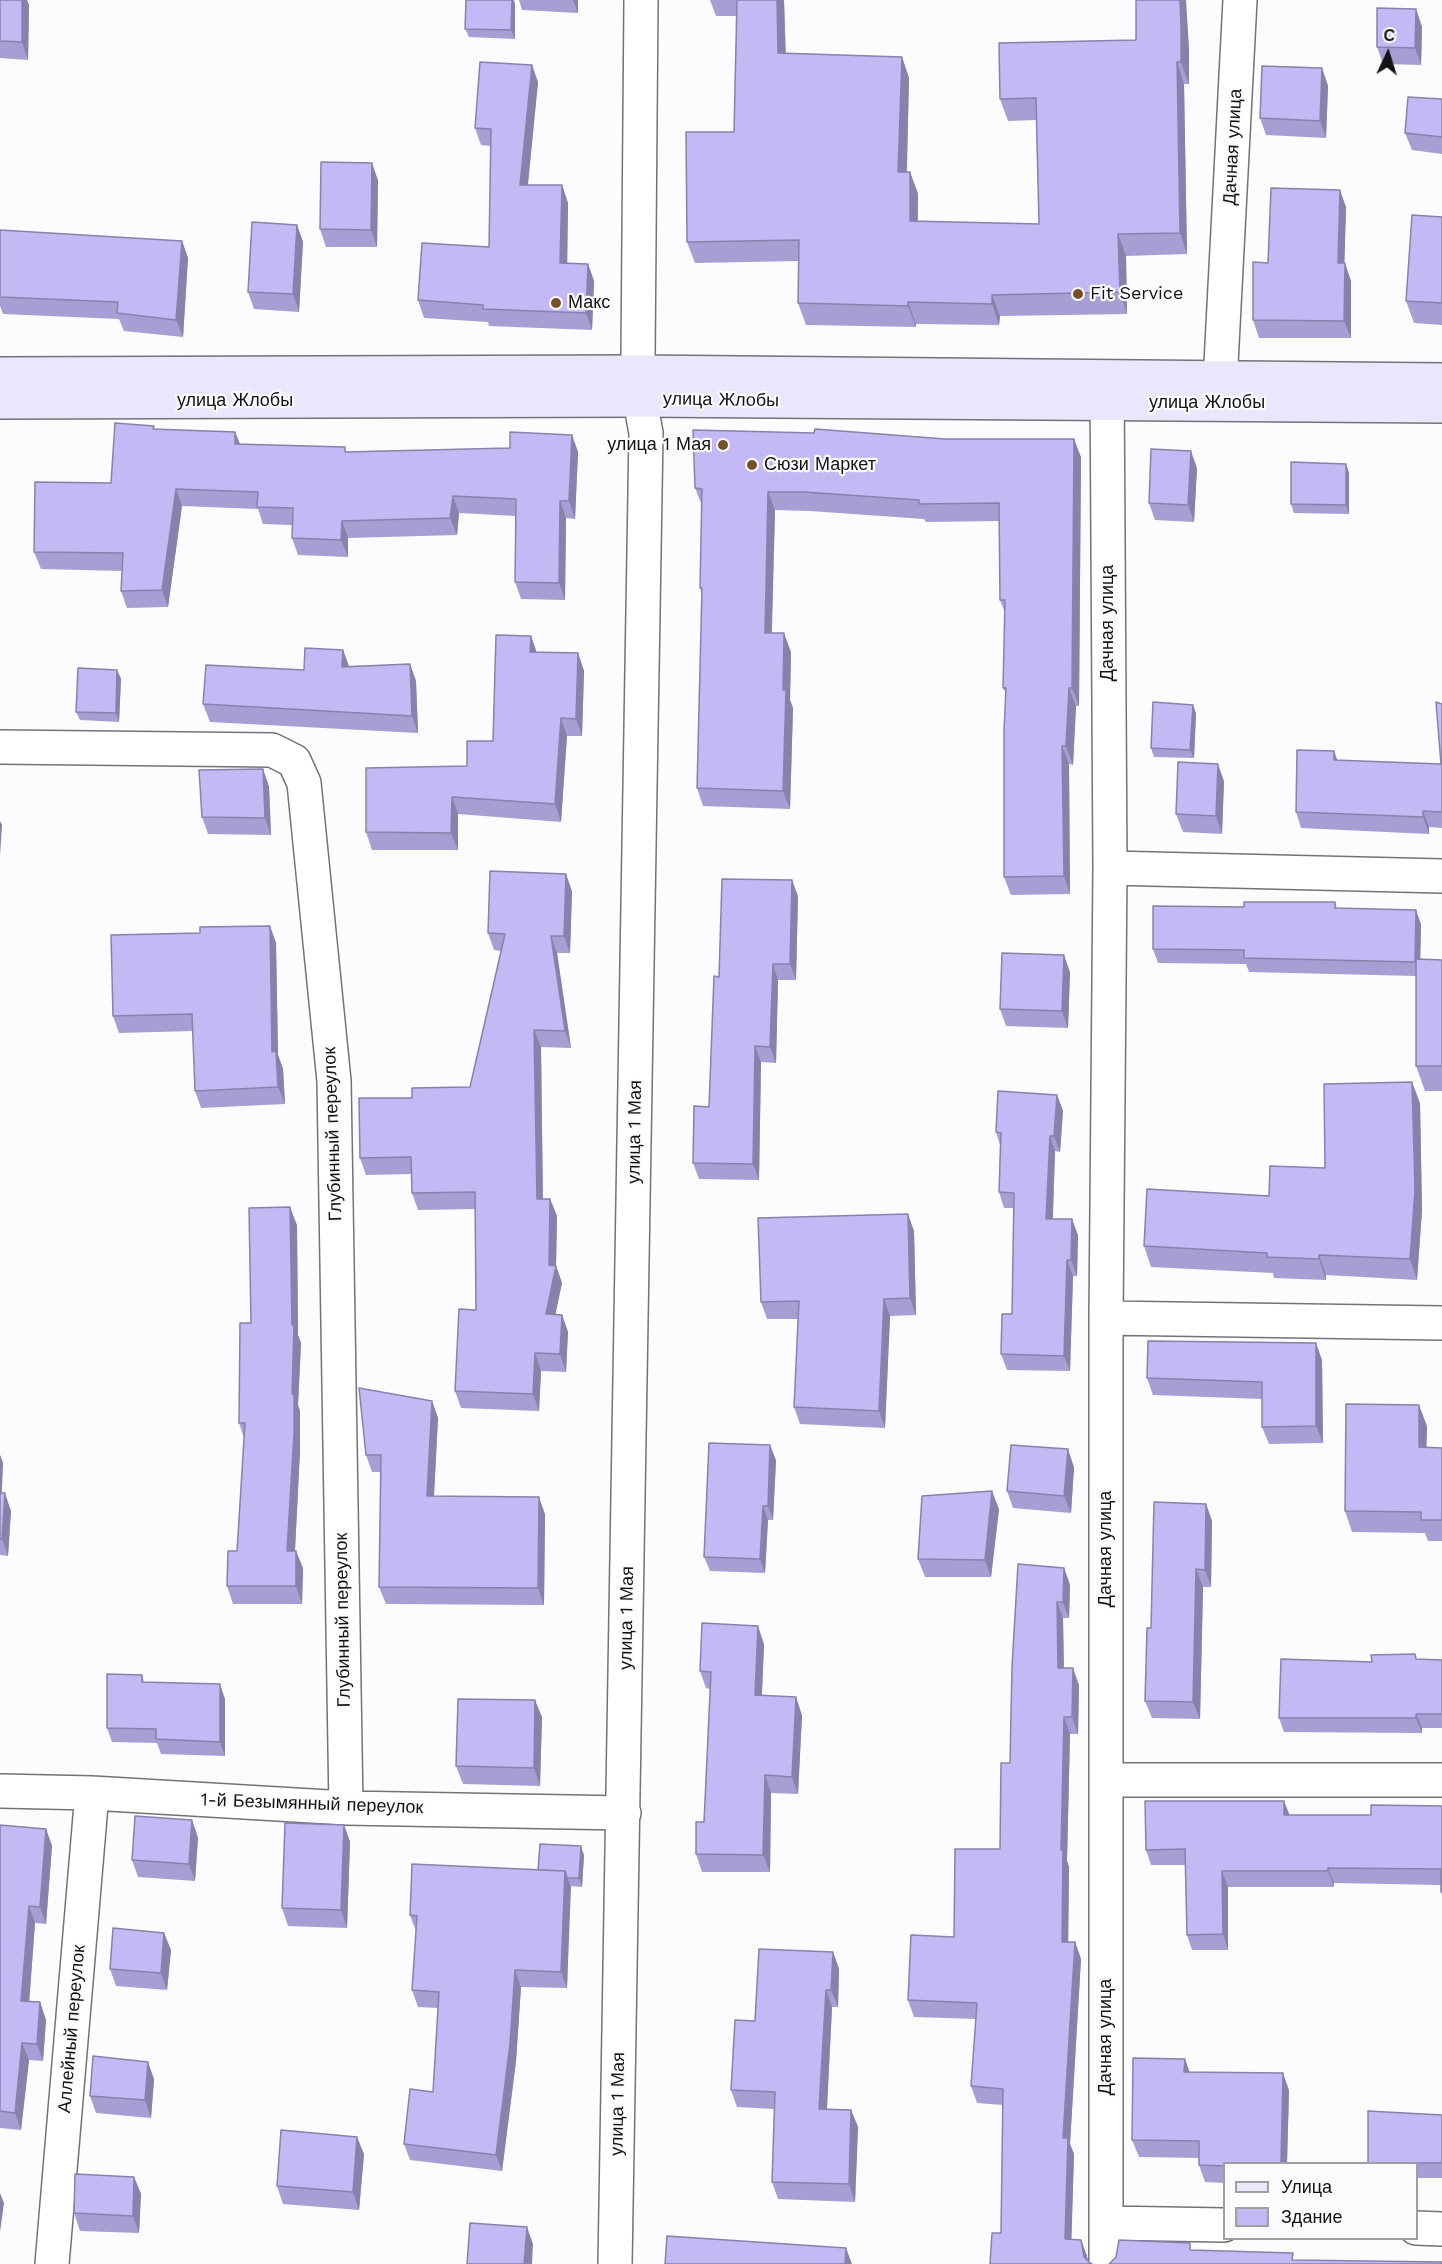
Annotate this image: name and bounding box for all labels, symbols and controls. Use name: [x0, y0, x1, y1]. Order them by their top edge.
north arrow: [1358, 24, 1418, 84]
text: С: [1383, 26, 1396, 45]
street label: Дачная улица: [1219, 88, 1247, 206]
place label: Fit Service: [1090, 283, 1183, 305]
marker: Fit Service: [1071, 287, 1085, 301]
place label: Макс: [568, 292, 610, 314]
marker: Макс: [549, 296, 563, 310]
street label: улица Жлобы: [663, 388, 779, 412]
street label: улица Жлобы: [177, 390, 293, 412]
street label: улица Жлобы: [1149, 392, 1265, 414]
place label: улица 1 Мая: [607, 434, 711, 456]
marker: улица 1 Мая: [716, 438, 730, 452]
place label: Сюзи Маркет: [764, 454, 876, 476]
marker: Сюзи Маркет: [745, 458, 759, 472]
street label: Дачная улица: [1097, 565, 1119, 681]
street label: Глубинный переулок: [319, 1046, 347, 1222]
street label: улица 1 Мая: [623, 1080, 647, 1184]
street label: Дачная улица: [1095, 1491, 1117, 1607]
street label: Глубинный переулок: [331, 1533, 355, 1707]
street label: улица 1 Мая: [615, 1566, 639, 1670]
street label: 1-й Безымянный переулок: [200, 1789, 424, 1819]
street label: Аллейный переулок: [54, 1944, 90, 2114]
street label: Дачная улица: [1095, 1979, 1117, 2095]
street label: улица 1 Мая: [606, 2052, 630, 2156]
legend: [1223, 2162, 1418, 2240]
text: Улица: [1281, 2176, 1332, 2197]
text: Здание: [1281, 2206, 1342, 2227]

